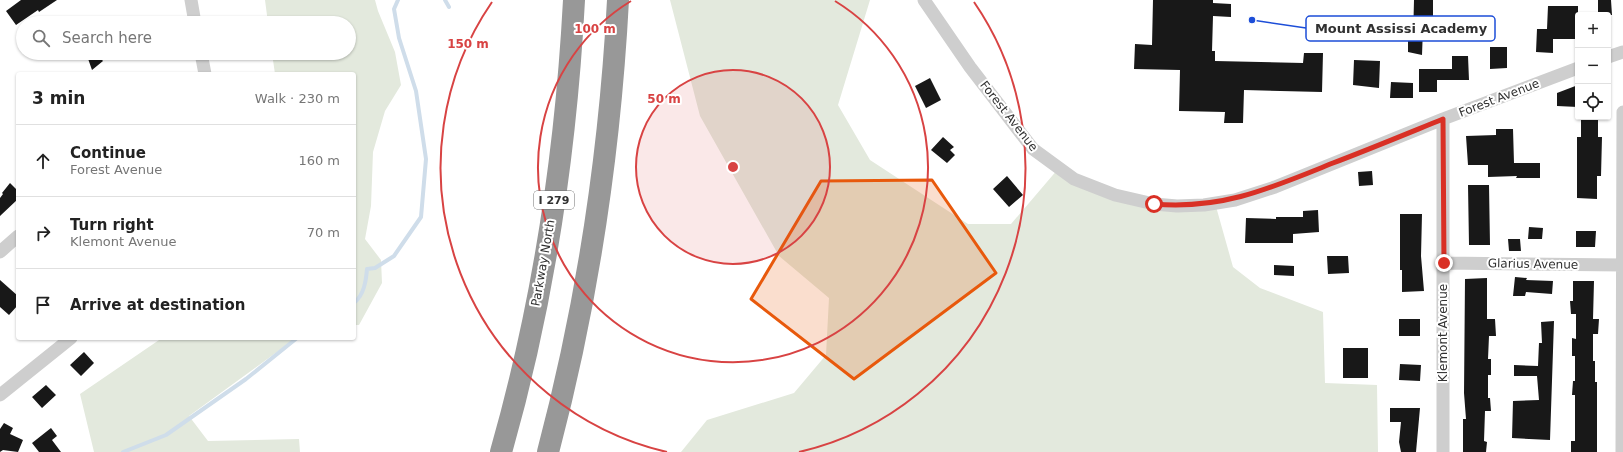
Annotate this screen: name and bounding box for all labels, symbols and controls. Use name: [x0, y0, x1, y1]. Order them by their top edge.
map controls: [1575, 12, 1611, 120]
button: +: [1575, 12, 1611, 48]
search box: [16, 16, 356, 60]
callout: Mount Assissi Academy: [1306, 16, 1495, 41]
text: Mount Assissi Academy: [1315, 21, 1488, 36]
text: 100 m: [574, 22, 616, 36]
icon: search: [30, 27, 52, 49]
text: Search here: [62, 29, 152, 47]
text: 150 m: [447, 37, 489, 51]
button: −: [1575, 48, 1611, 84]
street label: Forest Avenue: [1457, 76, 1541, 120]
street label: Forest Avenue: [977, 78, 1041, 154]
button: locate: [1575, 84, 1611, 120]
text: 3 min: [32, 88, 85, 108]
text: Walk · 230 m: [255, 91, 340, 106]
text: 50 m: [647, 92, 681, 106]
text: Continue: [70, 144, 146, 162]
icon: ahead: [32, 150, 54, 172]
text: 160 m: [298, 153, 340, 168]
centre of rings: [726, 160, 740, 174]
text: Forest Avenue: [70, 162, 162, 177]
road number: I 279: [534, 191, 574, 209]
route start: [1145, 195, 1163, 213]
text: Turn right: [70, 216, 154, 234]
street label: Parkway North: [529, 219, 557, 307]
icon: right: [32, 222, 54, 244]
text: 70 m: [307, 225, 340, 240]
text: Klemont Avenue: [70, 234, 177, 249]
route end: [1435, 254, 1453, 272]
street label: Glarius Avenue: [1488, 256, 1578, 272]
street label: Klemont Avenue: [1436, 284, 1450, 382]
icon: arrive: [32, 294, 54, 316]
text: Arrive at destination: [70, 296, 245, 314]

